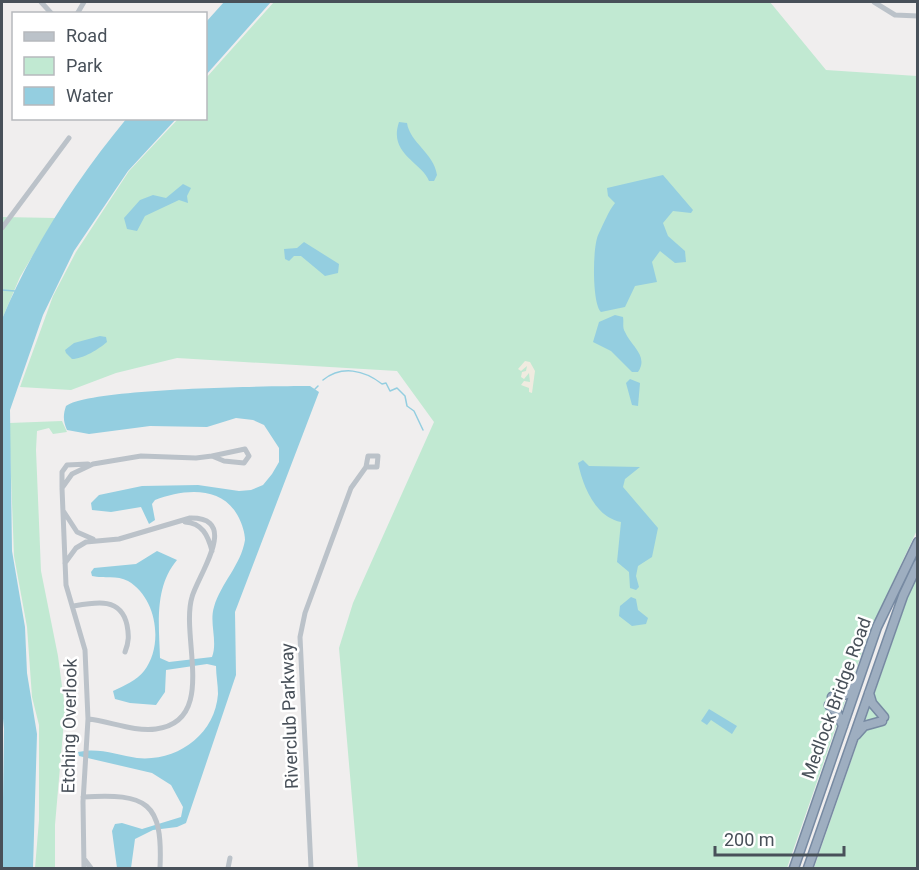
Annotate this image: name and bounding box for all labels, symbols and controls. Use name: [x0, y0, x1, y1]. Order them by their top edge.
legend: [12, 12, 207, 120]
text: Road: [66, 25, 107, 46]
text: Park: [66, 55, 103, 76]
text: Water: [66, 85, 113, 106]
street label: Medlock Bridge Road: [797, 614, 875, 782]
street label: Riverclub Parkway: [276, 642, 302, 789]
street label: Etching Overlook: [57, 657, 81, 794]
scale bar: [715, 819, 844, 857]
text: 200 m: [724, 829, 775, 850]

